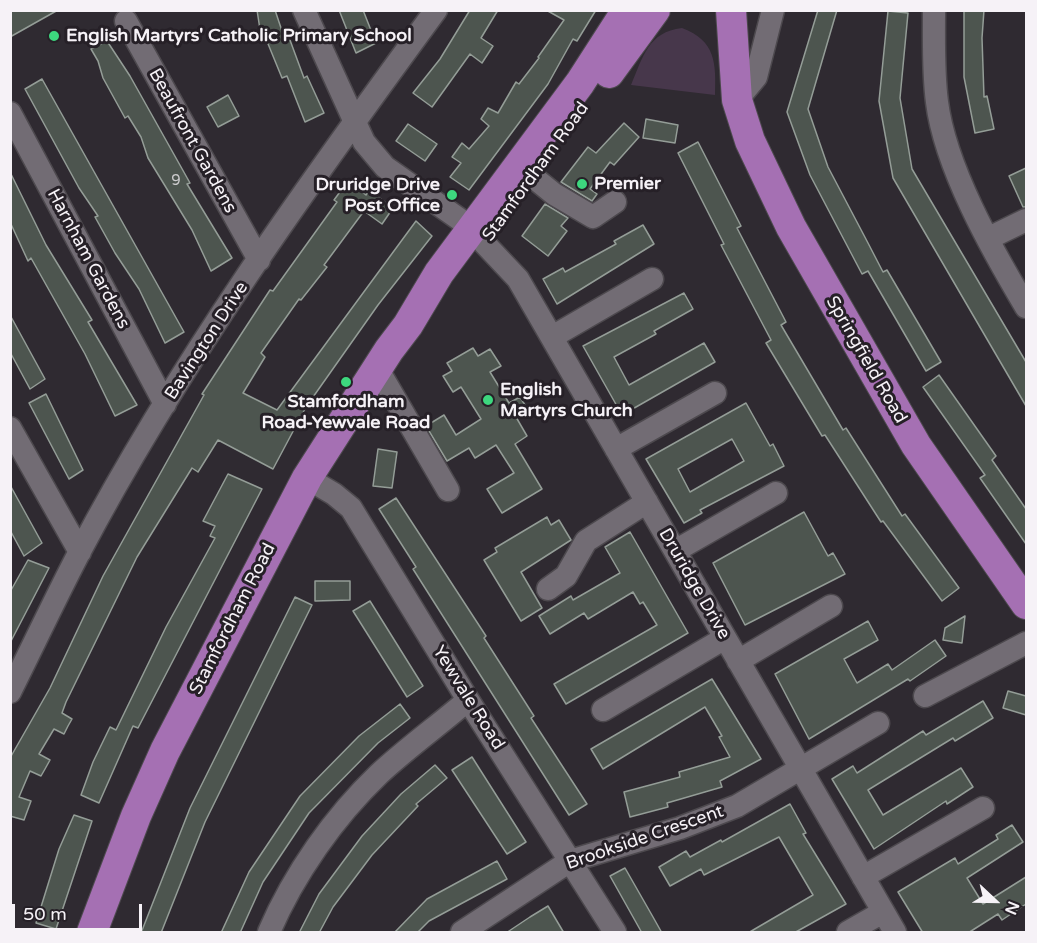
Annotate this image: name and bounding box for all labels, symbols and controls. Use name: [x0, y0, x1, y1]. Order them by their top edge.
place label: English Martyrs' Catholic Primary School: [66, 25, 412, 47]
marker: English Martyrs' Catholic Primary School: [47, 29, 61, 43]
street label: Beaufront Gardens: [143, 65, 241, 217]
street label: Stamfordham Road: [478, 98, 594, 246]
house number: 9: [171, 172, 181, 190]
place label: Premier: [594, 173, 661, 195]
place label: Druridge Drive Post Office: [315, 174, 440, 216]
marker: Premier: [575, 177, 589, 191]
street label: Harnham Gardens: [42, 185, 134, 333]
marker: Druridge Drive Post Office: [445, 188, 459, 202]
street label: Bavington Drive: [161, 278, 253, 404]
street label: Springfield Road: [821, 293, 911, 427]
marker: Stamfordham Road-Yewvale Road: [339, 375, 353, 389]
place label: English Martyrs Church: [500, 379, 633, 422]
place label: Stamfordham Road-Yewvale Road: [262, 391, 430, 434]
marker: English Martyrs Church: [481, 393, 495, 407]
street label: Druridge Drive: [654, 525, 734, 643]
street label: Stamfordham Road: [186, 540, 280, 698]
street label: Yewvale Road: [427, 642, 509, 754]
street label: Brookside Crescent: [563, 801, 727, 875]
north arrow: [965, 871, 1025, 931]
scale bar: [15, 892, 146, 930]
text: N: [1000, 898, 1023, 917]
text: 50 m: [23, 903, 67, 925]

